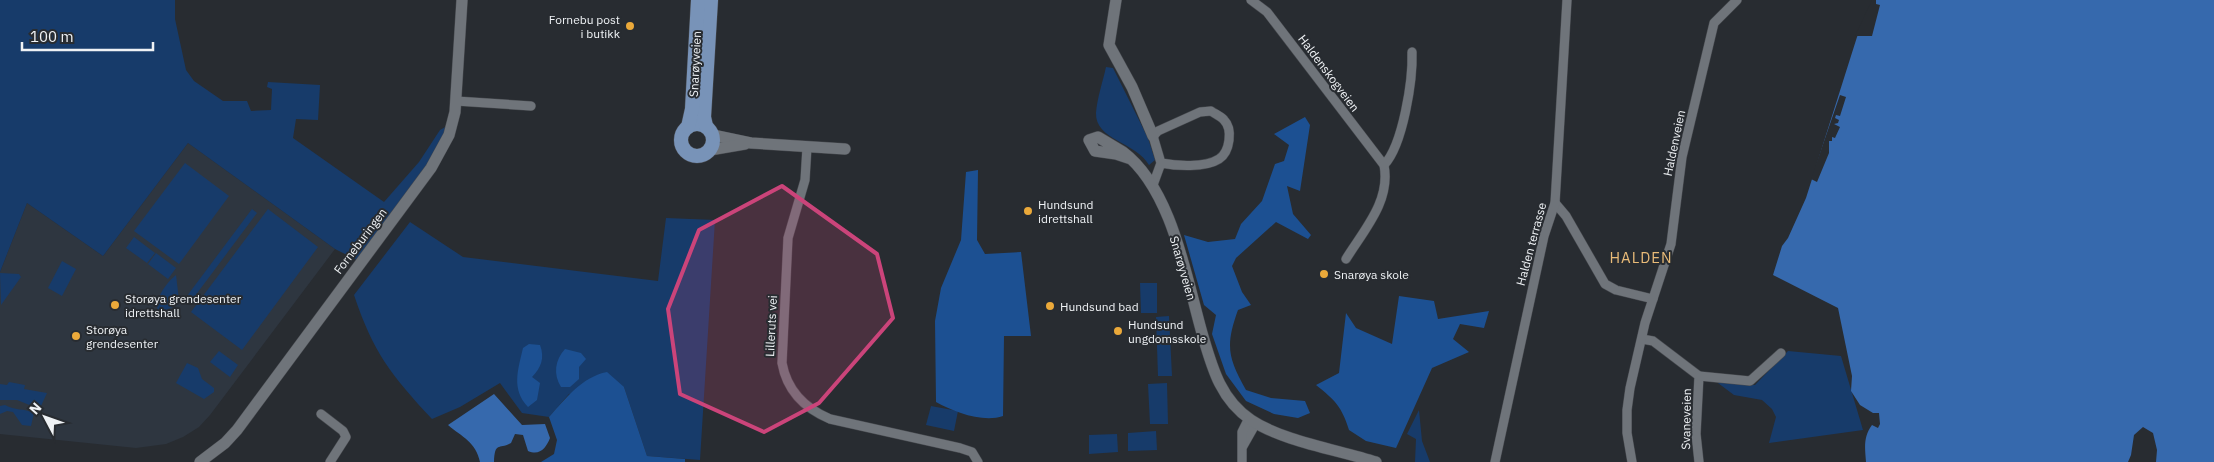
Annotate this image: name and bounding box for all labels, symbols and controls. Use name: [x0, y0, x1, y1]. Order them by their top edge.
place label: Fornebu post i butikk: [549, 12, 621, 41]
scale bar: [22, 20, 154, 52]
marker: Fornebu post i butikk: [624, 20, 636, 32]
text: 100 m: [30, 27, 74, 46]
street label: Snarøyveien: [686, 31, 704, 97]
street label: Haldenskogveien: [1295, 32, 1363, 114]
street label: Haldenveien: [1660, 109, 1688, 177]
place label: Hundsund idrettshall: [1038, 197, 1094, 226]
street label: Halden terrasse: [1513, 200, 1549, 287]
street label: Forneburingen: [330, 205, 390, 277]
marker: Hundsund idrettshall: [1022, 205, 1034, 217]
street label: Snarøyveien: [1167, 234, 1199, 302]
district label: HALDEN: [1609, 248, 1673, 267]
place label: Snarøya skole: [1334, 267, 1409, 282]
marker: Snarøya skole: [1318, 268, 1330, 280]
place label: Storøya grendesenter idrettshall: [125, 291, 242, 320]
street label: Lilleruts vei: [762, 295, 780, 357]
marker: Storøya grendesenter idrettshall: [109, 299, 121, 311]
place label: Hundsund bad: [1060, 299, 1139, 314]
marker: Hundsund bad: [1044, 300, 1056, 312]
place label: Hundsund ungdomsskole: [1128, 317, 1207, 346]
place label: Storøya grendesenter: [86, 322, 159, 351]
marker: Hundsund ungdomsskole: [1112, 325, 1124, 337]
marker: Storøya grendesenter: [70, 330, 82, 342]
street label: Svaneveien: [1678, 388, 1694, 450]
north arrow: [20, 392, 70, 442]
text: N: [25, 399, 45, 418]

